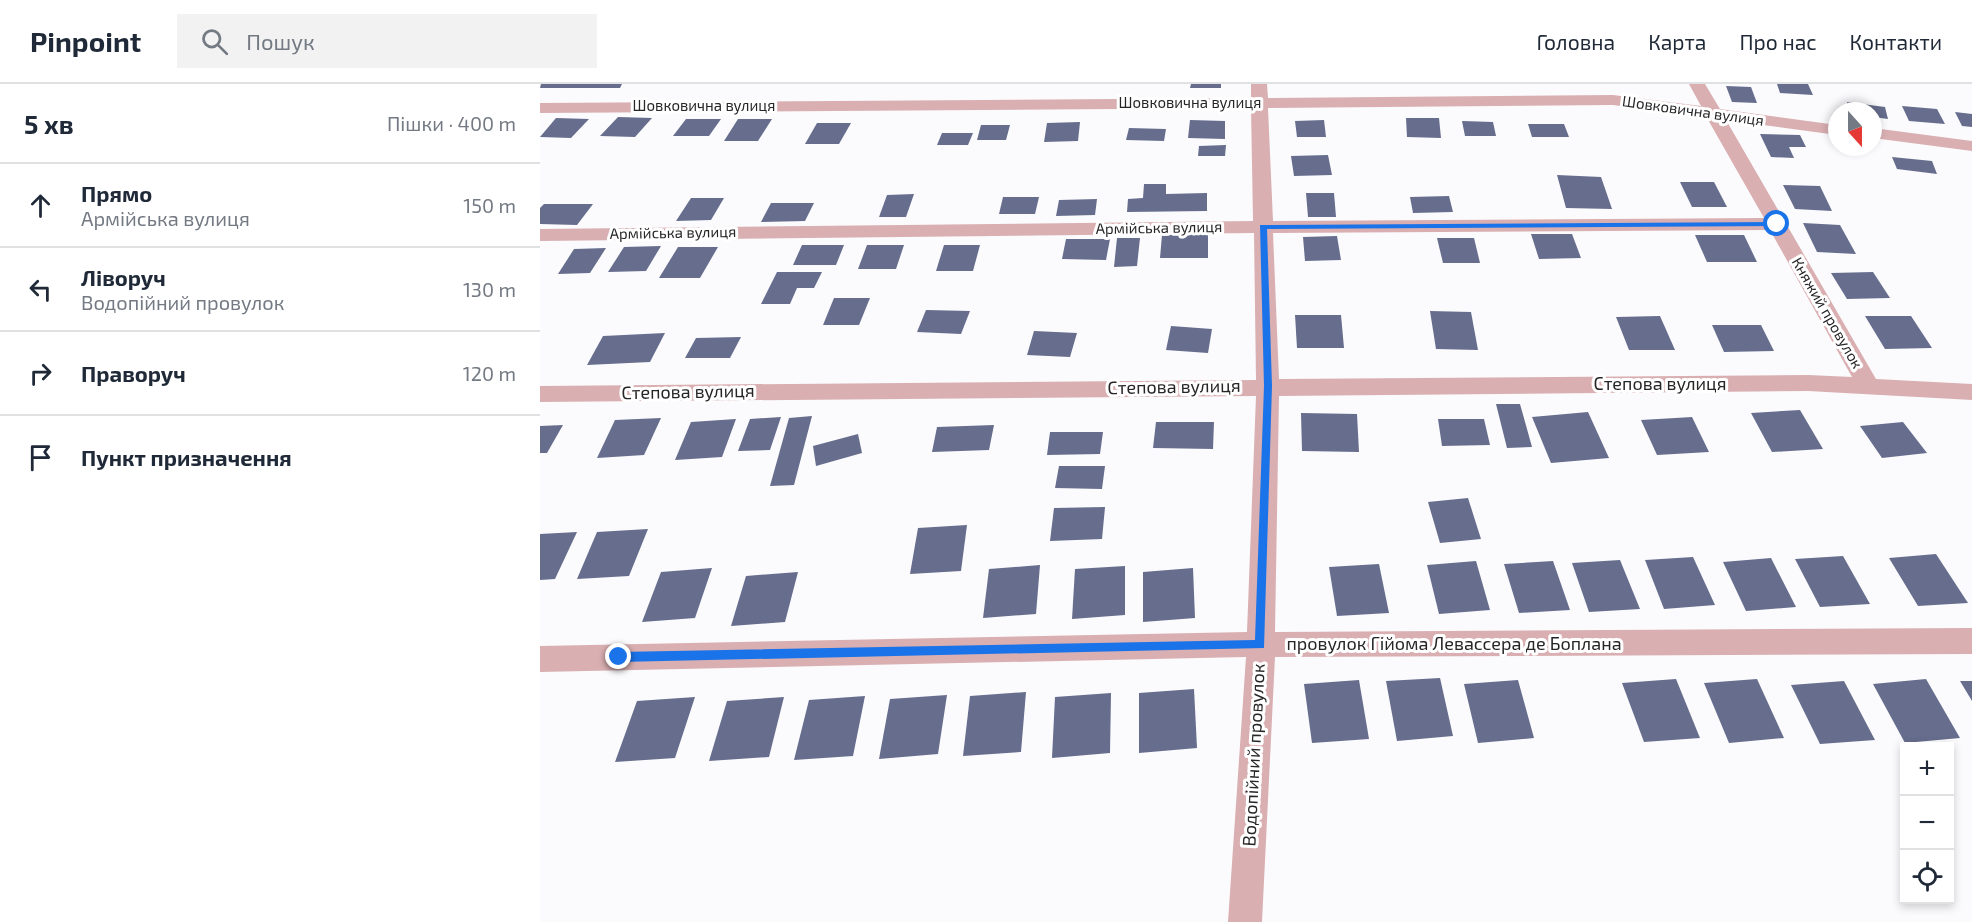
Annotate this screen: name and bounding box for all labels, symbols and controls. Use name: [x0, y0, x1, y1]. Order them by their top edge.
search box: [177, 14, 597, 68]
text: Pinpoint: [30, 24, 141, 58]
icon: search: [198, 25, 231, 58]
text: Пошук: [246, 28, 315, 54]
text: Головна: [1536, 29, 1615, 54]
text: Карта: [1648, 29, 1706, 54]
text: Про нас: [1739, 29, 1817, 54]
text: Контакти: [1850, 29, 1942, 54]
street label: Шовковична вулиця: [1621, 91, 1765, 130]
street label: Шовковична вулиця: [1119, 93, 1261, 112]
street label: Шовковична вулиця: [633, 96, 775, 115]
north arrow: [1828, 102, 1882, 156]
text: 5 хв: [24, 108, 74, 139]
text: Пішки · 400 m: [387, 111, 516, 135]
text: Прямо: [81, 180, 152, 206]
icon: ahead: [24, 189, 57, 222]
text: 150 m: [463, 193, 516, 217]
text: Армійська вулиця: [81, 206, 250, 230]
route start: [1763, 210, 1789, 236]
street label: Армійська вулиця: [1096, 217, 1222, 238]
street label: Армійська вулиця: [610, 222, 736, 243]
street label: Княжий провулок: [1788, 254, 1867, 372]
text: Ліворуч: [81, 264, 166, 290]
icon: left: [24, 273, 57, 306]
text: 130 m: [463, 277, 516, 301]
text: Водопійний провулок: [81, 290, 284, 314]
icon: right: [24, 357, 57, 390]
text: Праворуч: [81, 360, 186, 386]
text: 120 m: [463, 361, 516, 385]
street label: Степова вулиця: [1593, 372, 1727, 394]
street label: Степова вулиця: [1107, 374, 1241, 398]
street label: Степова вулиця: [621, 379, 755, 403]
icon: arrive: [24, 441, 57, 474]
text: Пункт призначення: [81, 444, 292, 470]
street label: провулок Гійома Левассера де Боплана: [1286, 632, 1622, 654]
route end: [605, 643, 631, 669]
street label: Водопійний провулок: [1237, 663, 1269, 847]
map controls: [1900, 742, 1954, 904]
button: +: [1900, 742, 1954, 796]
button: −: [1900, 796, 1954, 850]
button: locate: [1900, 850, 1954, 904]

